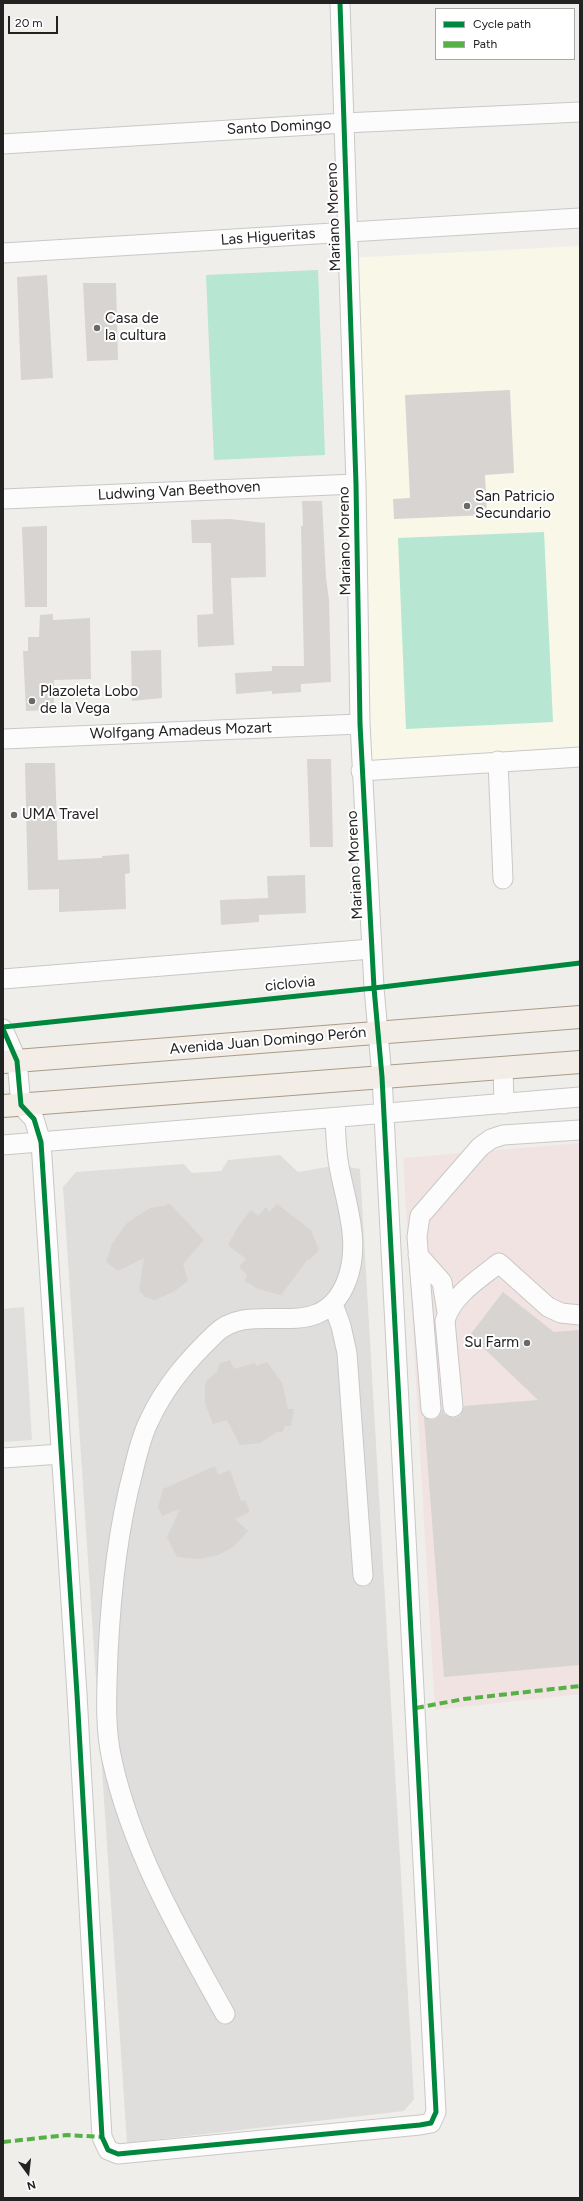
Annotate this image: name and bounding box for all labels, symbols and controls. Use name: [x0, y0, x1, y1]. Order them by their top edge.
scale bar: [10, 8, 60, 34]
legend: [435, 8, 575, 60]
text: 20 m: [15, 16, 43, 30]
text: Cycle path: [473, 17, 531, 31]
text: Path: [473, 37, 497, 51]
street label: Santo Domingo: [226, 115, 332, 139]
street label: Mariano Moreno: [323, 162, 345, 272]
street label: Las Higueritas: [220, 225, 316, 249]
place label: Casa de la cultura: [105, 310, 166, 345]
marker: Casa de la cultura: [92, 323, 102, 333]
street label: Ludwing Van Beethoven: [97, 478, 261, 504]
street label: Mariano Moreno: [335, 486, 355, 596]
place label: San Patricio Secundario: [475, 488, 555, 523]
marker: San Patricio Secundario: [462, 501, 472, 511]
place label: Plazoleta Lobo de la Vega: [40, 683, 138, 718]
marker: Plazoleta Lobo de la Vega: [27, 696, 37, 706]
street label: Wolfgang Amadeus Mozart: [90, 719, 272, 743]
place label: UMA Travel: [22, 806, 98, 824]
marker: UMA Travel: [9, 810, 19, 820]
street label: Mariano Moreno: [343, 810, 367, 920]
street label: ciclovia: [264, 972, 316, 996]
street label: Avenida Juan Domingo Perón: [169, 1023, 367, 1059]
place label: Su Farm: [464, 1334, 519, 1352]
marker: Su Farm: [522, 1338, 532, 1348]
north arrow: [8, 2153, 48, 2193]
text: N: [25, 2178, 37, 2192]

